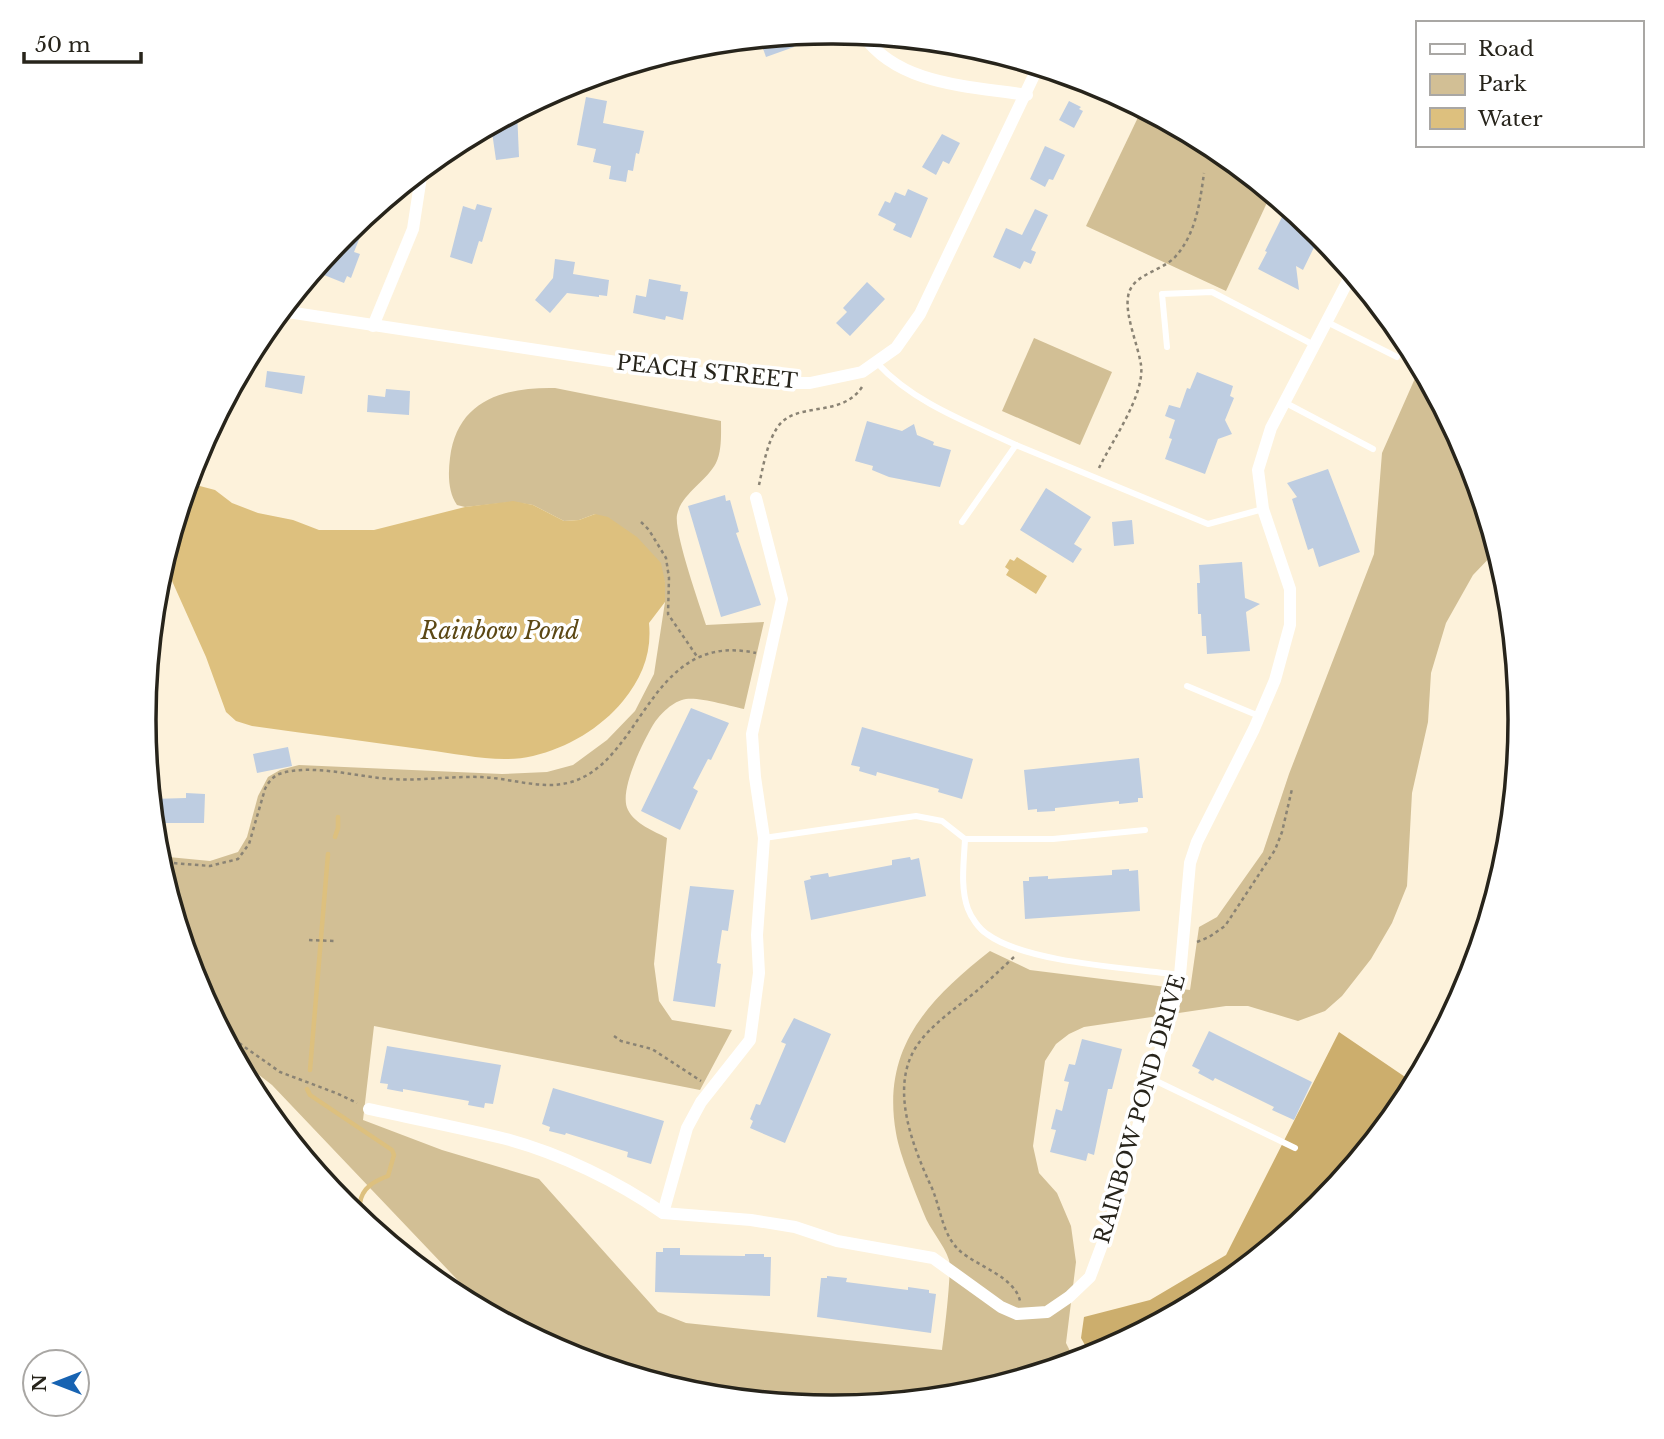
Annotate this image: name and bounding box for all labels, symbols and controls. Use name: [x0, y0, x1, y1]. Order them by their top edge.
scale bar: [24, 21, 142, 65]
legend: [1416, 21, 1643, 147]
text: 50 m: [35, 32, 91, 58]
text: Road: [1478, 36, 1534, 62]
text: Park: [1478, 71, 1527, 97]
text: Water: [1477, 106, 1542, 132]
street label: PEACH STREET: [615, 350, 799, 394]
water label: Rainbow Pond: [420, 617, 579, 645]
street label: RAINBOW POND DRIVE: [1089, 972, 1191, 1246]
north arrow: [21, 1348, 91, 1418]
text: N: [28, 1374, 51, 1392]

